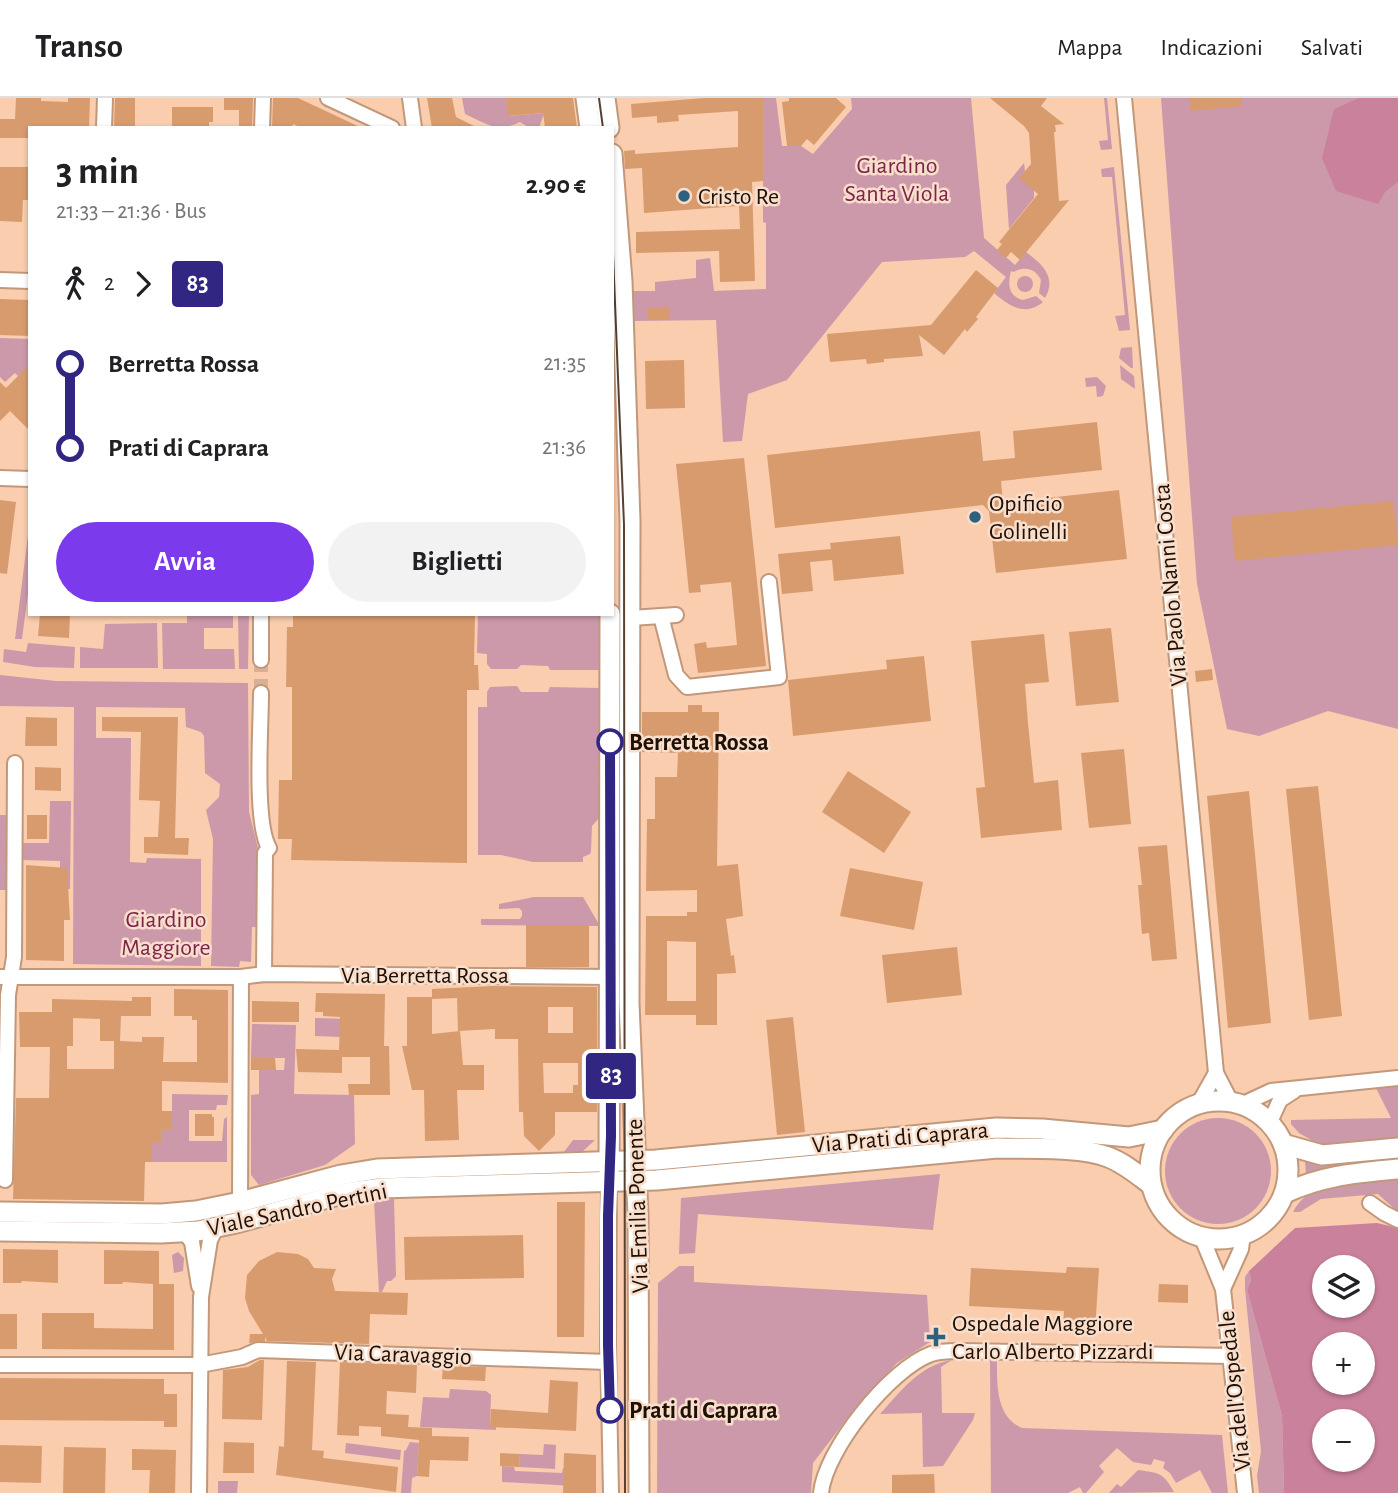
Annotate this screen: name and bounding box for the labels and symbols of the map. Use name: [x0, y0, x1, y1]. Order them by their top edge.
park label: Giardino Santa Viola: [845, 154, 949, 206]
place label: Cristo Re: [698, 185, 779, 209]
marker: Cristo Re: [676, 188, 692, 204]
street label: Via Paolo Nanni Costa: [1150, 483, 1192, 687]
place label: Opificio Golinelli: [989, 492, 1068, 544]
marker: Opificio Golinelli: [967, 509, 983, 525]
marker: Berretta Rossa: [597, 729, 623, 755]
place label: Berretta Rossa: [629, 731, 769, 755]
park label: Giardino Maggiore: [121, 908, 211, 960]
street label: Via Berretta Rossa: [341, 964, 509, 988]
line badge: 83: [580, 1053, 642, 1099]
street label: Via Emilia Ponente: [623, 1118, 653, 1294]
street label: Via Prati di Caprara: [811, 1118, 989, 1158]
street label: Viale Sandro Pertini: [205, 1179, 389, 1241]
street label: Via dell'Ospedale: [1215, 1309, 1255, 1472]
place label: Ospedale Maggiore Carlo Alberto Pizzardi: [952, 1312, 1154, 1364]
marker: Ospedale Maggiore Carlo Alberto Pizzardi: [926, 1327, 946, 1347]
street label: Via Caravaggio: [334, 1341, 472, 1369]
marker: Prati di Caprara: [597, 1397, 623, 1423]
place label: Prati di Caprara: [629, 1399, 778, 1423]

